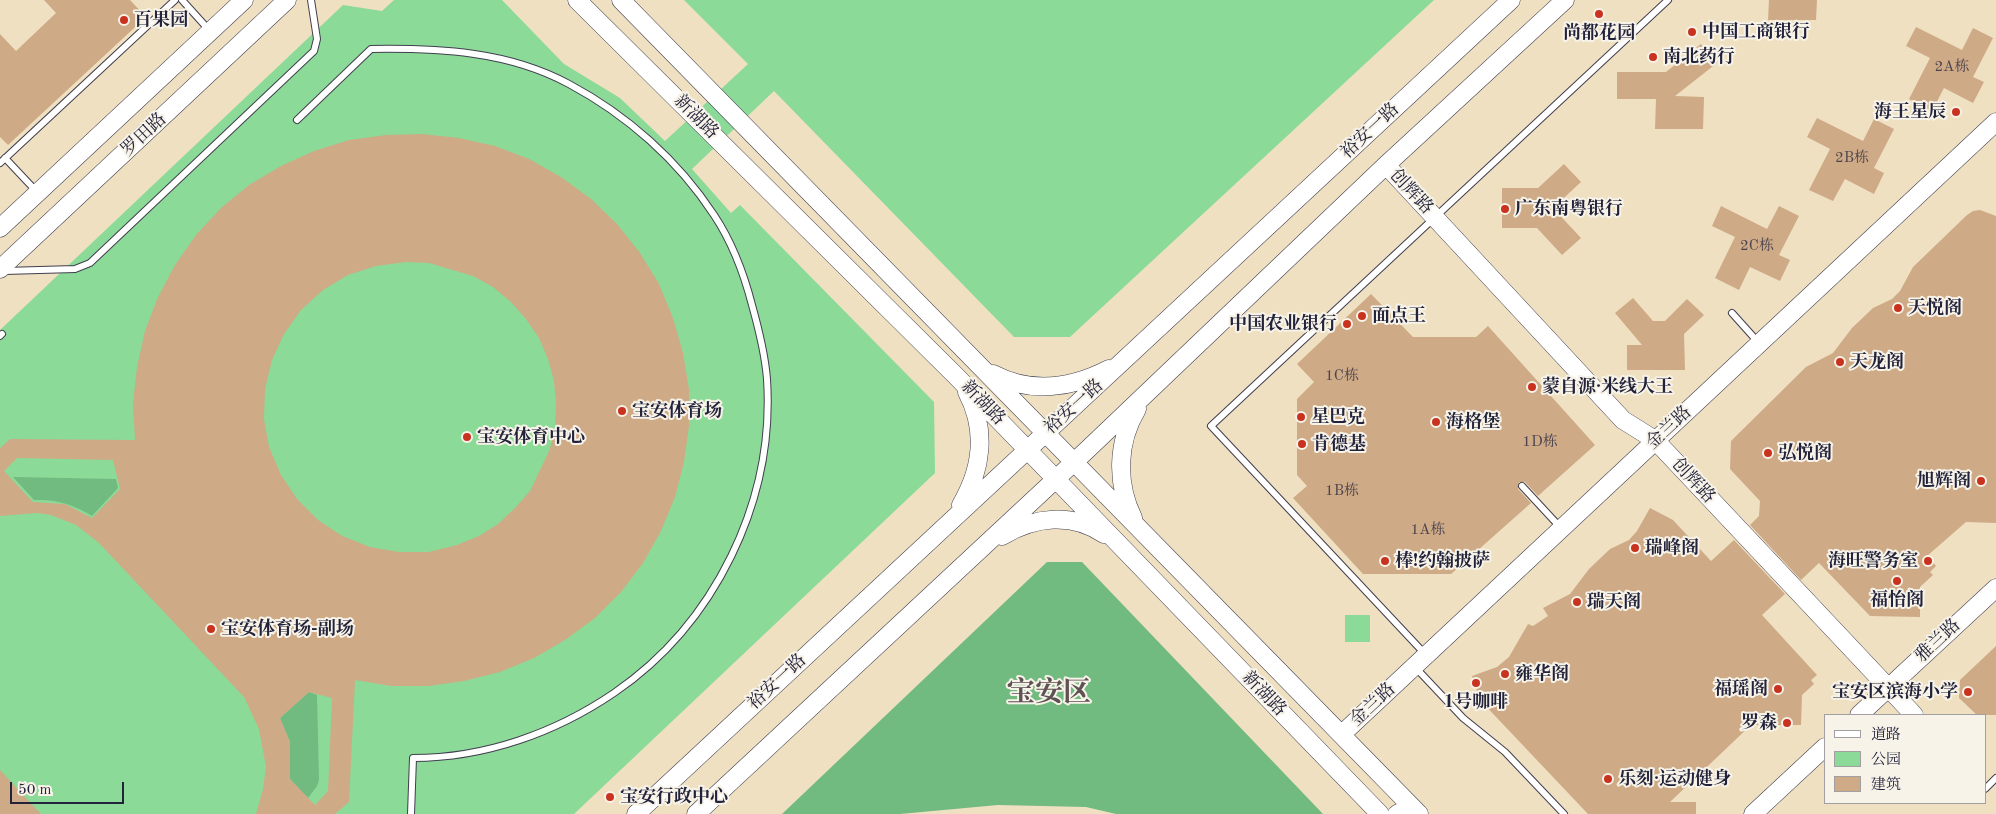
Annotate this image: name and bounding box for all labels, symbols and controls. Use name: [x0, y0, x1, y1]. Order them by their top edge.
marker: 尚都花园: [1593, 8, 1605, 20]
place label: 百果园: [134, 9, 188, 31]
marker: 百果园: [118, 14, 130, 26]
place label: 中国工商银行: [1702, 21, 1810, 43]
place label: 尚都花园: [1563, 22, 1635, 44]
marker: 中国工商银行: [1686, 26, 1698, 38]
place label: 南北药行: [1663, 46, 1735, 68]
marker: 南北药行: [1647, 51, 1659, 63]
house number: 2A栋: [1934, 58, 1970, 76]
street label: 新湖路: [669, 90, 723, 144]
street label: 裕安一路: [1336, 99, 1404, 163]
place label: 海王星辰: [1874, 101, 1946, 123]
marker: 海王星辰: [1950, 106, 1962, 118]
street label: 罗田路: [117, 109, 171, 161]
house number: 2B栋: [1835, 149, 1869, 167]
street label: 创辉路: [1385, 165, 1437, 219]
place label: 广东南粤银行: [1515, 198, 1623, 220]
marker: 广东南粤银行: [1499, 203, 1511, 215]
house number: 2C栋: [1740, 237, 1774, 255]
place label: 天悦阁: [1908, 297, 1962, 319]
marker: 天悦阁: [1892, 302, 1904, 314]
place label: 面点王: [1372, 305, 1426, 327]
marker: 面点王: [1356, 310, 1368, 322]
place label: 中国农业银行: [1229, 313, 1337, 335]
marker: 中国农业银行: [1341, 318, 1353, 330]
place label: 天龙阁: [1850, 351, 1904, 373]
marker: 天龙阁: [1834, 356, 1846, 368]
house number: 1C栋: [1325, 367, 1359, 385]
street label: 裕安一路: [1040, 375, 1108, 439]
street label: 新湖路: [956, 376, 1010, 430]
place label: 蒙自源·米线大王: [1542, 376, 1673, 398]
marker: 蒙自源·米线大王: [1526, 381, 1538, 393]
place label: 宝安体育场: [632, 400, 722, 422]
street label: 金兰路: [1642, 402, 1696, 454]
marker: 宝安体育场: [616, 405, 628, 417]
place label: 星巴克: [1311, 406, 1365, 428]
marker: 星巴克: [1295, 411, 1307, 423]
place label: 海格堡: [1446, 411, 1500, 433]
marker: 海格堡: [1430, 416, 1442, 428]
place label: 宝安体育中心: [477, 426, 585, 448]
marker: 宝安体育中心: [461, 431, 473, 443]
place label: 肯德基: [1312, 433, 1366, 455]
house number: 1D栋: [1522, 433, 1558, 451]
marker: 肯德基: [1296, 438, 1308, 450]
place label: 弘悦阁: [1778, 442, 1832, 464]
marker: 弘悦阁: [1762, 447, 1774, 459]
street label: 创辉路: [1667, 454, 1719, 508]
place label: 旭辉阁: [1917, 470, 1971, 492]
marker: 旭辉阁: [1975, 475, 1987, 487]
house number: 1B栋: [1325, 482, 1359, 500]
house number: 1A栋: [1410, 521, 1446, 539]
place label: 瑞峰阁: [1645, 537, 1699, 559]
marker: 瑞峰阁: [1629, 542, 1641, 554]
place label: 棒!约翰披萨: [1395, 550, 1490, 572]
place label: 海旺警务室: [1828, 550, 1918, 572]
marker: 棒!约翰披萨: [1379, 555, 1391, 567]
marker: 海旺警务室: [1922, 555, 1934, 567]
marker: 福怡阁: [1891, 575, 1903, 587]
place label: 福怡阁: [1870, 589, 1924, 611]
place label: 瑞天阁: [1587, 591, 1641, 613]
marker: 瑞天阁: [1571, 596, 1583, 608]
street label: 雅兰路: [1911, 615, 1965, 667]
place label: 宝安体育场-副场: [221, 618, 354, 640]
marker: 宝安体育场-副场: [205, 623, 217, 635]
street label: 裕安一路: [743, 650, 811, 714]
place label: 雍华阁: [1515, 663, 1569, 685]
street label: 新湖路: [1237, 667, 1291, 721]
marker: 雍华阁: [1499, 668, 1511, 680]
district label: 宝安区: [1007, 677, 1091, 711]
marker: 1号咖啡: [1470, 677, 1482, 689]
place label: 福瑶阁: [1714, 678, 1768, 700]
street label: 金兰路: [1346, 679, 1400, 731]
place label: 宝安区滨海小学: [1832, 681, 1958, 703]
marker: 福瑶阁: [1772, 683, 1784, 695]
marker: 宝安区滨海小学: [1962, 686, 1974, 698]
place label: 1号咖啡: [1444, 691, 1508, 713]
place label: 罗森: [1741, 712, 1777, 734]
legend: [1824, 714, 1986, 804]
marker: 罗森: [1781, 717, 1793, 729]
text: 道路: [1871, 728, 1901, 743]
text: 公园: [1871, 753, 1901, 768]
place label: 乐刻·运动健身: [1618, 768, 1731, 790]
scale bar: [12, 772, 126, 804]
marker: 乐刻·运动健身: [1602, 773, 1614, 785]
text: 建筑: [1871, 778, 1901, 793]
text: 50 m: [18, 783, 52, 798]
place label: 宝安行政中心: [620, 786, 728, 808]
marker: 宝安行政中心: [604, 791, 616, 803]

